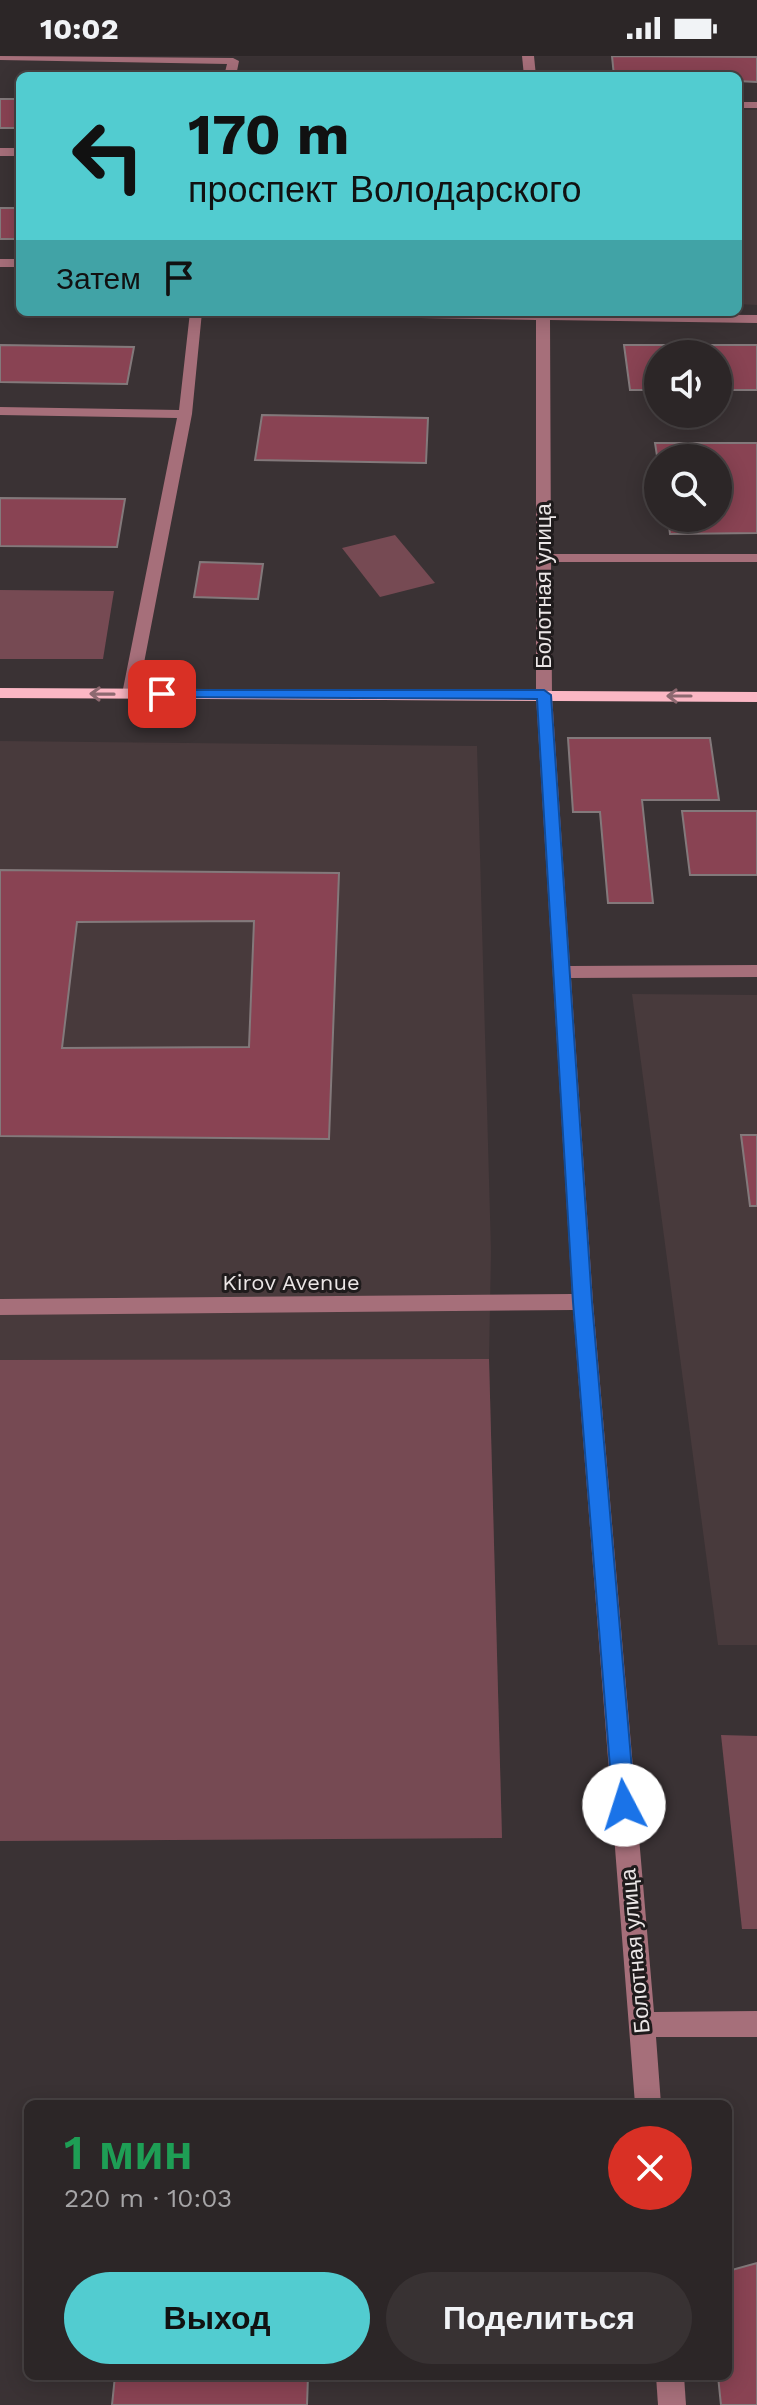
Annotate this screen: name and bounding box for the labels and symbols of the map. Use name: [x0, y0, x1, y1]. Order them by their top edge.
street label: Болотная улица: [531, 503, 556, 669]
pin: [128, 660, 196, 728]
one-way arrow: [89, 686, 116, 702]
one-way arrow: [666, 688, 693, 704]
street label: Kirov Avenue: [222, 1270, 360, 1295]
position arrow: [582, 1763, 666, 1847]
street label: Болотная улица: [615, 1867, 655, 2034]

